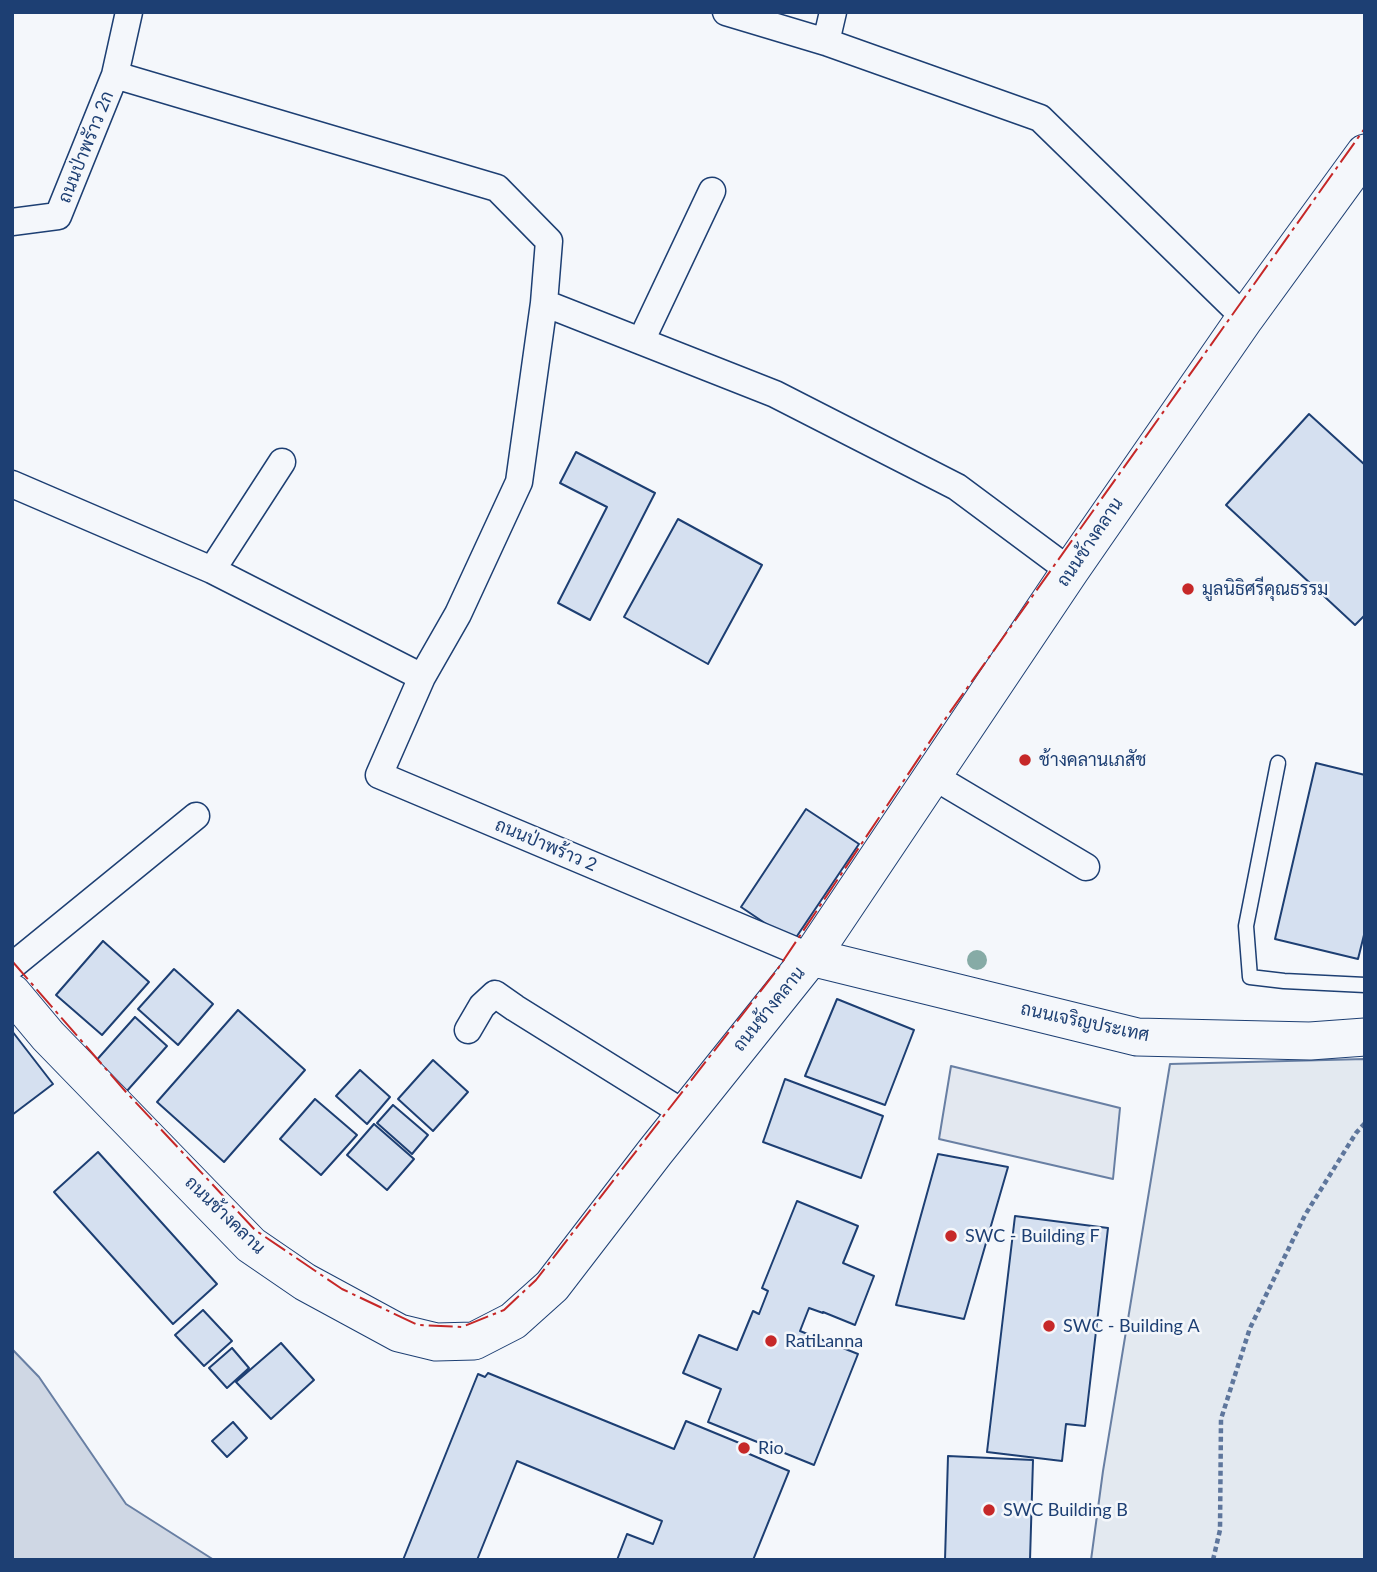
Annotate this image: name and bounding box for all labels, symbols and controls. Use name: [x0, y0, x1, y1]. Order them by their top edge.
street label: ถนนป่าพรัาว 2ก: [54, 88, 118, 206]
street label: ถนนช้างคลาน: [1052, 493, 1128, 591]
place label: มูลนิธิศรีคุณธรรม: [1202, 578, 1328, 600]
marker: มูลนิธิศรีคุณธรรม: [1180, 581, 1196, 597]
place label: ช้างคลานเภสัช: [1039, 749, 1146, 771]
marker: ช้างคลานเภสัช: [1017, 752, 1033, 768]
street label: ถนนป่าพร้าว 2: [492, 814, 600, 876]
street label: ถนนช้างคลาน: [728, 962, 810, 1056]
street label: ถนนเจริญประเทศ: [1019, 998, 1151, 1046]
street label: ถนนช้างคลาน: [181, 1172, 269, 1258]
place label: SWC - Building F: [965, 1225, 1100, 1247]
marker: SWC - Building F: [943, 1228, 959, 1244]
place label: SWC - Building A: [1063, 1315, 1200, 1337]
marker: SWC - Building A: [1041, 1318, 1057, 1334]
place label: RatiLanna: [785, 1330, 863, 1352]
marker: RatiLanna: [763, 1333, 779, 1349]
place label: Rio: [758, 1437, 784, 1459]
marker: Rio: [736, 1440, 752, 1456]
place label: SWC Building B: [1003, 1499, 1128, 1521]
marker: SWC Building B: [981, 1502, 997, 1518]

